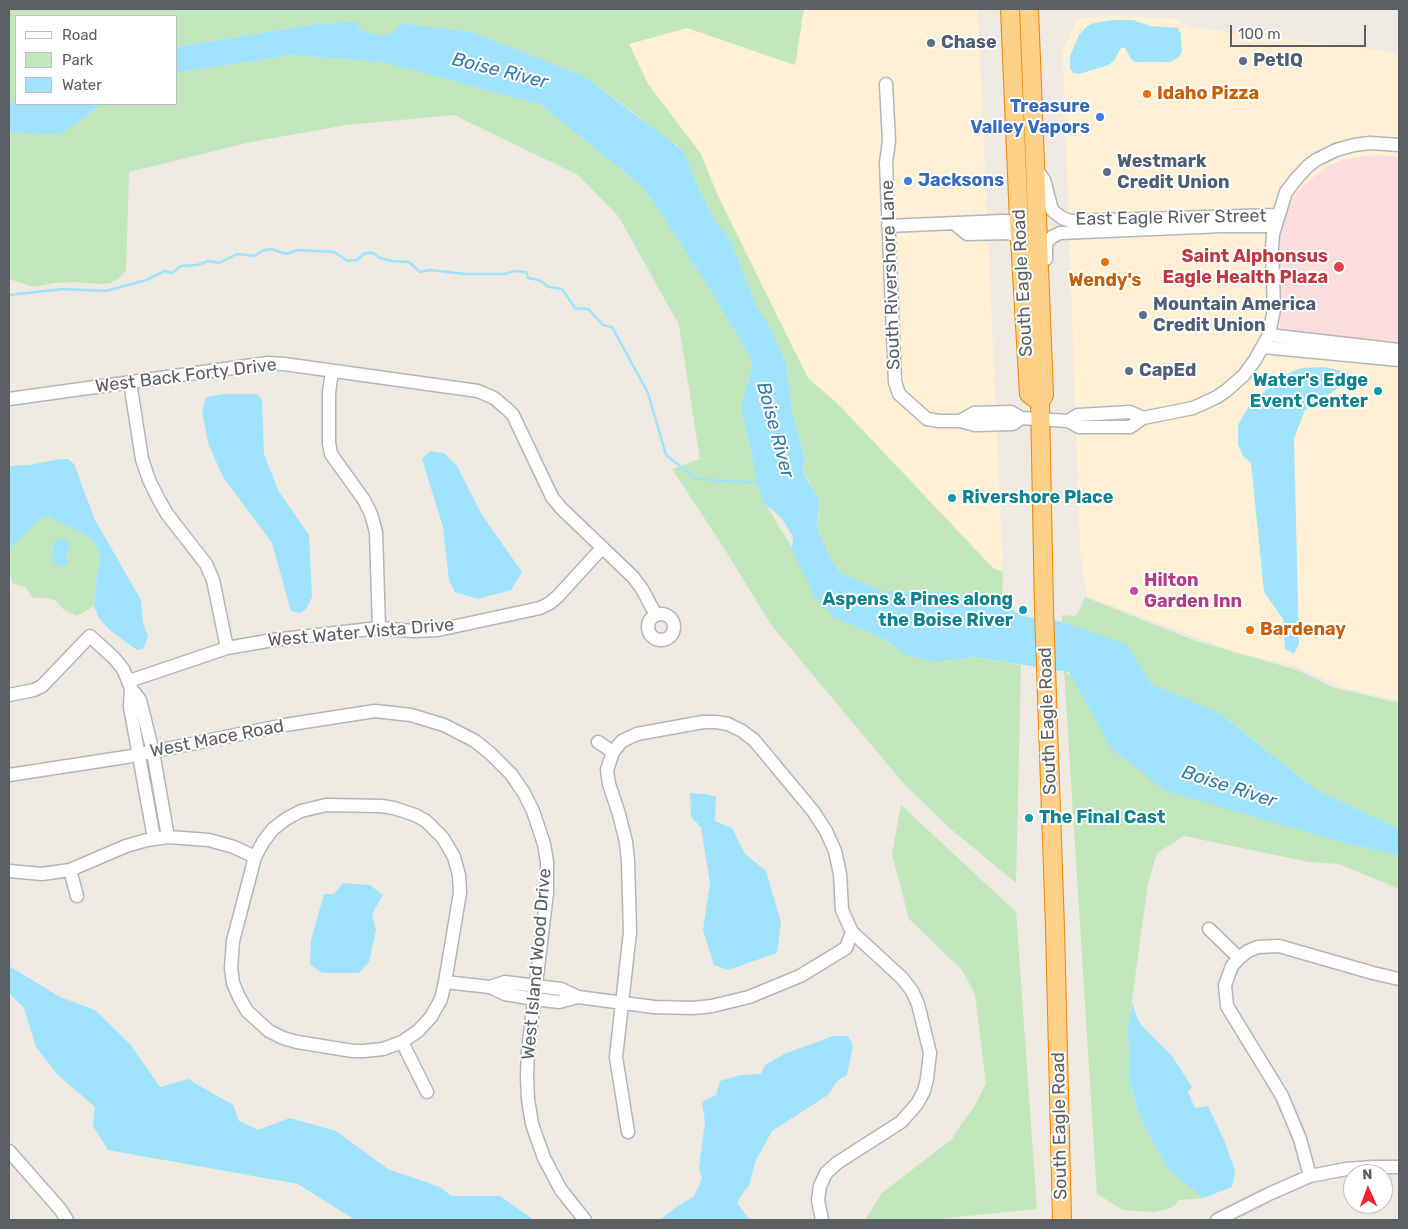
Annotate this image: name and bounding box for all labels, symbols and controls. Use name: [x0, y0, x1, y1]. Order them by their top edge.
legend: [15, 15, 178, 105]
scale bar: [1233, 15, 1369, 47]
text: 100 m: [1238, 25, 1280, 43]
text: Road: [62, 26, 98, 44]
place label: Chase: [941, 32, 997, 54]
marker: Chase: [925, 37, 937, 49]
water label: Boise River: [450, 48, 550, 94]
place label: PetIQ: [1253, 50, 1303, 72]
text: Park: [62, 51, 93, 69]
marker: PetIQ: [1237, 55, 1249, 67]
text: Water: [62, 76, 102, 94]
place label: Idaho Pizza: [1157, 83, 1259, 105]
marker: Idaho Pizza: [1141, 88, 1153, 100]
place label: Treasure Valley Vapors: [970, 96, 1090, 138]
marker: Treasure Valley Vapors: [1094, 111, 1106, 123]
place label: Westmark Credit Union: [1117, 151, 1230, 193]
marker: Westmark Credit Union: [1101, 166, 1113, 178]
place label: Jacksons: [918, 170, 1004, 192]
marker: Jacksons: [902, 175, 914, 187]
street label: South Rivershore Lane: [877, 180, 905, 370]
street label: East Eagle River Street: [1075, 206, 1267, 230]
street label: South Eagle Road: [1008, 209, 1038, 357]
place label: Saint Alphonsus Eagle Health Plaza: [1162, 246, 1328, 288]
marker: Wendy's: [1099, 256, 1111, 268]
marker: Saint Alphonsus Eagle Health Plaza: [1332, 260, 1346, 274]
place label: Wendy's: [1068, 270, 1142, 292]
place label: Mountain America Credit Union: [1153, 294, 1316, 336]
marker: Mountain America Credit Union: [1137, 309, 1149, 321]
street label: West Back Forty Drive: [94, 354, 278, 398]
place label: CapEd: [1139, 360, 1196, 382]
marker: CapEd: [1123, 365, 1135, 377]
place label: Water's Edge Event Center: [1250, 370, 1368, 412]
water label: Boise River: [751, 380, 799, 480]
marker: Water's Edge Event Center: [1372, 385, 1384, 397]
place label: Rivershore Place: [962, 487, 1113, 509]
marker: Rivershore Place: [946, 492, 958, 504]
place label: Hilton Garden Inn: [1144, 570, 1242, 612]
marker: Hilton Garden Inn: [1128, 585, 1140, 597]
place label: Aspens & Pines along the Boise River: [822, 589, 1013, 632]
marker: Aspens & Pines along the Boise River: [1017, 604, 1029, 616]
street label: West Water Vista Drive: [267, 614, 455, 652]
place label: Bardenay: [1260, 619, 1346, 641]
marker: Bardenay: [1244, 624, 1256, 636]
street label: South Eagle Road: [1035, 647, 1061, 795]
street label: West Mace Road: [148, 715, 286, 763]
water label: Boise River: [1179, 761, 1279, 813]
place label: The Final Cast: [1039, 807, 1165, 829]
marker: The Final Cast: [1023, 812, 1035, 824]
street label: West Island Wood Drive: [518, 867, 556, 1061]
street label: South Eagle Road: [1048, 1052, 1072, 1200]
north arrow: [1343, 1164, 1393, 1214]
text: N: [1362, 1166, 1373, 1183]

